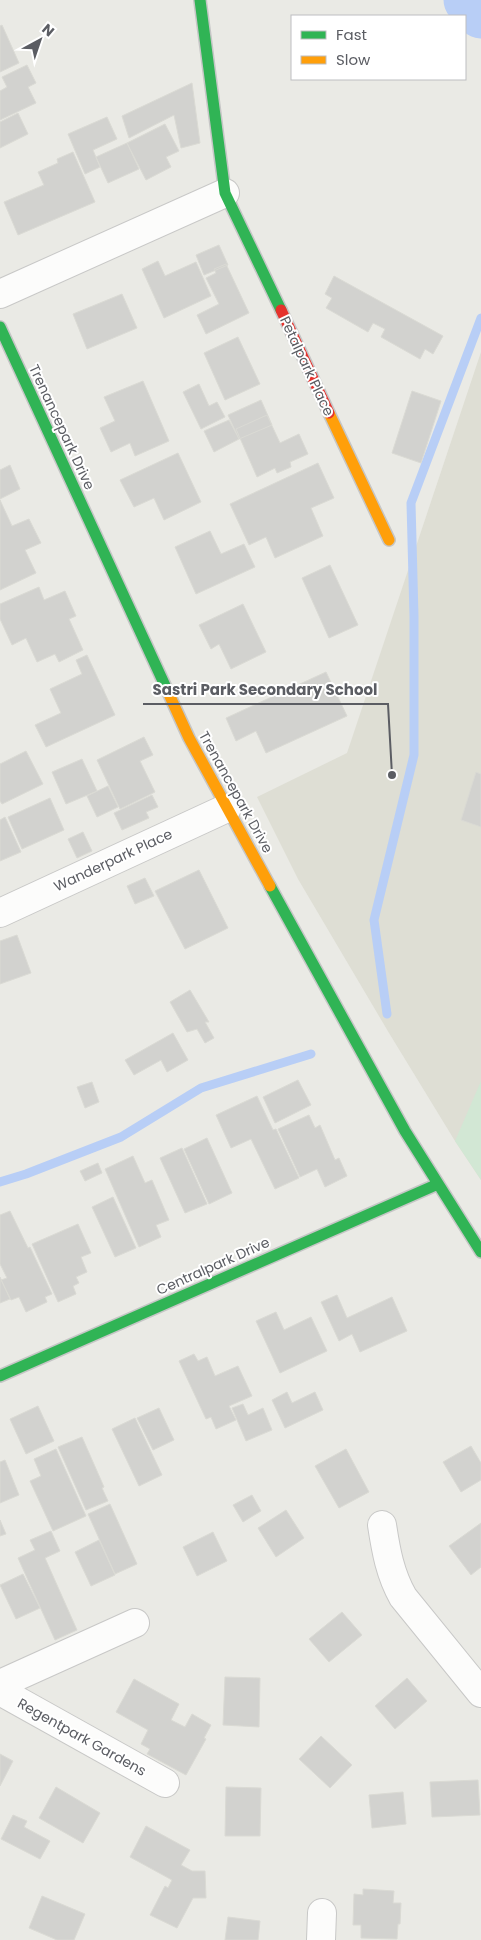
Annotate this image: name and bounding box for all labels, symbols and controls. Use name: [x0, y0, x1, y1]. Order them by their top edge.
north arrow: [15, 15, 65, 65]
legend: [291, 15, 466, 80]
text: N: [38, 19, 59, 41]
text: Fast: [336, 24, 367, 45]
text: Slow: [336, 49, 371, 70]
street label: Petalpark Place: [275, 313, 339, 419]
street label: Trenancepark Drive: [24, 361, 100, 493]
callout: Sastri Park Secondary School: [143, 674, 388, 704]
text: Sastri Park Secondary School: [153, 679, 377, 700]
street label: Trenancepark Drive: [194, 728, 278, 857]
street label: Wanderpark Place: [50, 824, 176, 896]
street label: Centralpark Drive: [153, 1232, 273, 1300]
street label: Regentpark Gardens: [14, 1693, 150, 1781]

